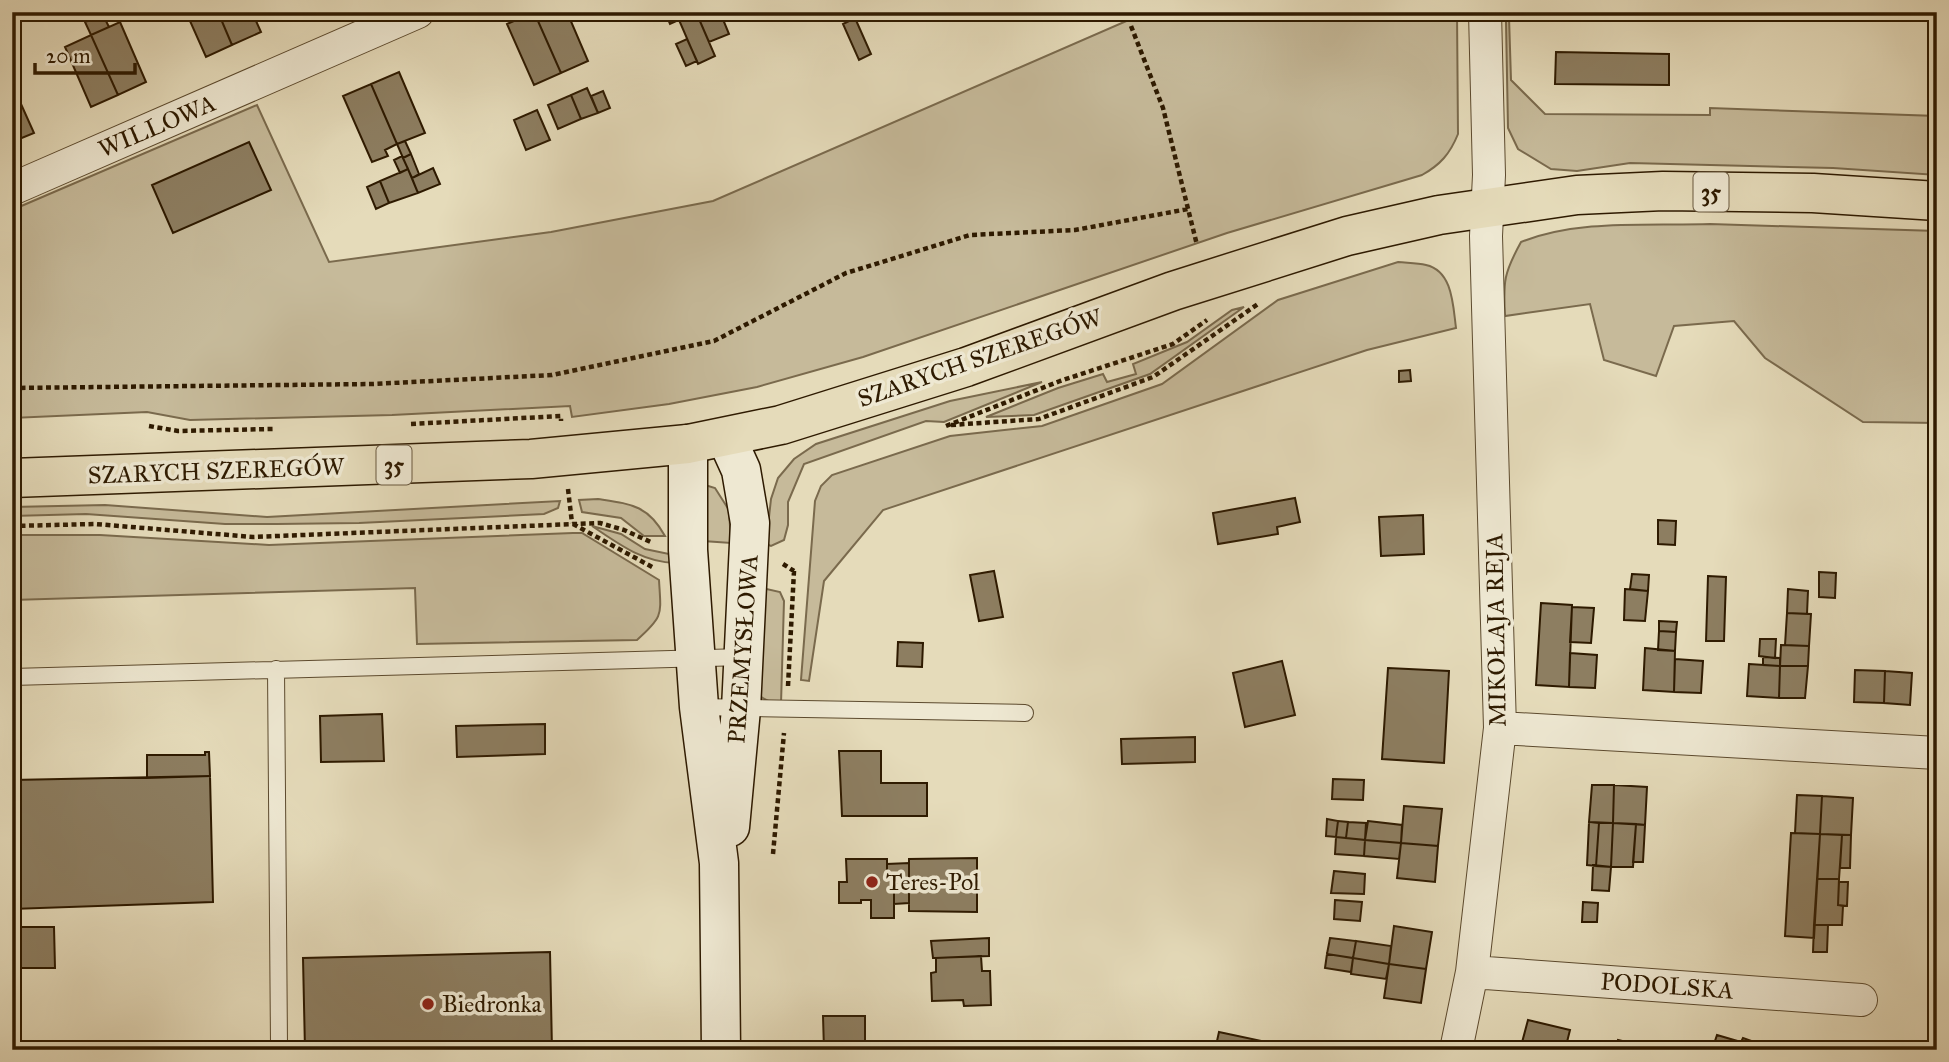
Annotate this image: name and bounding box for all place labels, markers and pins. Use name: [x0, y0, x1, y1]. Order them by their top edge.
place label: Teres-Pol: [886, 867, 980, 897]
marker: Teres-Pol: [864, 874, 880, 890]
place label: Biedronka: [442, 989, 543, 1019]
marker: Biedronka: [420, 996, 436, 1012]

